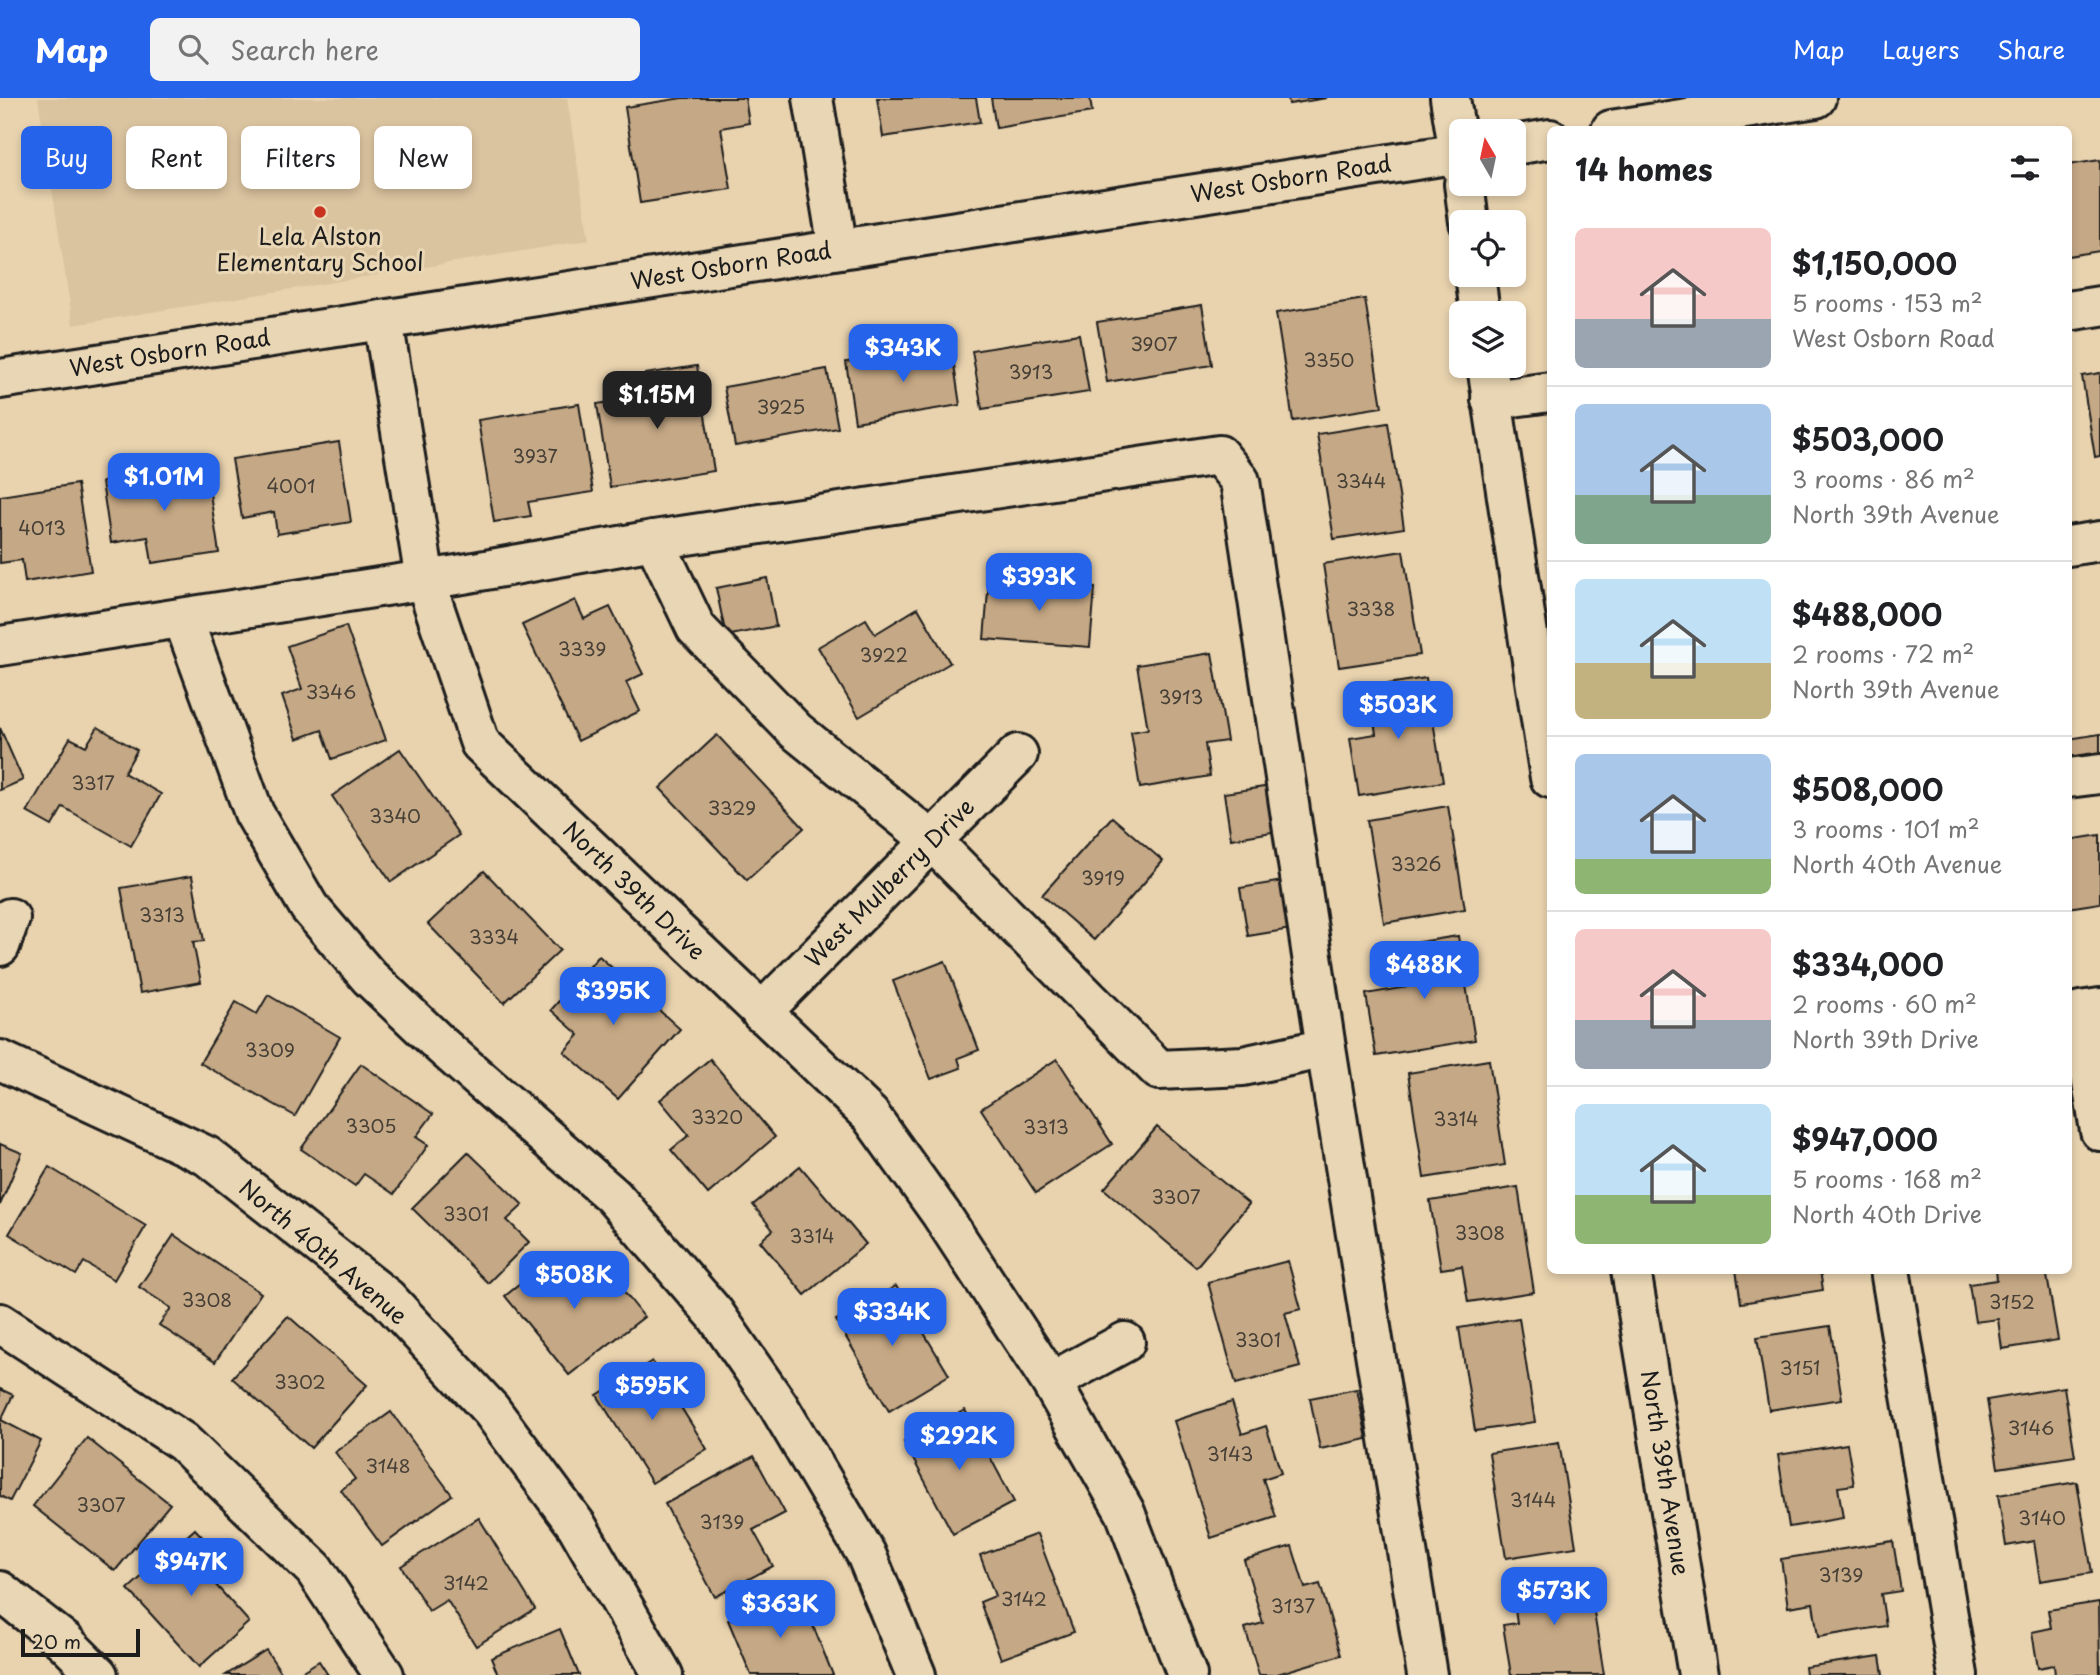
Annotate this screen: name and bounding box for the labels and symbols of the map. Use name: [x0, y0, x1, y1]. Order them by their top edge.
north arrow: [1449, 119, 1526, 196]
street label: West Osborn Road: [1188, 144, 1394, 211]
marker: Lela Alston Elementary School: [312, 204, 328, 220]
place label: Lela Alston Elementary School: [216, 218, 424, 279]
street label: West Osborn Road: [628, 231, 834, 298]
street label: West Osborn Road: [67, 318, 273, 385]
pin: $343K: [854, 324, 952, 384]
house number: 3907: [1130, 329, 1178, 357]
house number: 3350: [1304, 345, 1354, 373]
house number: 3913: [1009, 357, 1053, 385]
pin: $1.15M: [600, 372, 714, 431]
house number: 3925: [757, 392, 805, 420]
house number: 3937: [512, 441, 558, 469]
pin: $1.01M: [107, 454, 221, 513]
house number: 3344: [1336, 466, 1386, 494]
house number: 4001: [267, 471, 315, 499]
house number: 4013: [18, 513, 66, 541]
pin: $393K: [990, 554, 1088, 613]
house number: 3338: [1347, 594, 1395, 622]
house number: 3339: [558, 634, 606, 662]
house number: 3922: [860, 640, 908, 668]
house number: 3346: [306, 677, 356, 705]
house number: 3913: [1159, 682, 1203, 710]
pin: $503K: [1349, 682, 1447, 741]
house number: 3317: [71, 768, 115, 796]
street label: West Mulberry Drive: [796, 789, 982, 975]
house number: 3329: [708, 793, 756, 821]
house number: 3340: [369, 801, 421, 829]
street label: North 39th Drive: [556, 812, 714, 967]
house number: 3326: [1391, 849, 1441, 877]
house number: 3919: [1081, 863, 1125, 891]
house number: 3313: [139, 900, 185, 928]
house number: 3334: [469, 922, 519, 950]
pin: $488K: [1375, 942, 1473, 1001]
pin: $395K: [564, 968, 662, 1027]
house number: 3309: [245, 1035, 295, 1063]
house number: 3320: [691, 1102, 743, 1130]
house number: 3314: [1433, 1104, 1479, 1132]
house number: 3305: [346, 1111, 396, 1139]
house number: 3313: [1023, 1112, 1069, 1140]
street label: North 40th Avenue: [232, 1170, 416, 1332]
house number: 3307: [1152, 1182, 1201, 1210]
house number: 3301: [443, 1199, 489, 1227]
house number: 3308: [1455, 1218, 1505, 1246]
house number: 3314: [789, 1221, 835, 1249]
pin: $508K: [525, 1252, 623, 1311]
house number: 3308: [182, 1285, 232, 1313]
house number: 3152: [1989, 1287, 2035, 1315]
pin: $334K: [843, 1288, 941, 1348]
house number: 3301: [1235, 1325, 1281, 1353]
house number: 3151: [1780, 1353, 1820, 1381]
pin: $595K: [603, 1362, 701, 1422]
house number: 3302: [274, 1367, 326, 1395]
street label: North 39th Avenue: [1633, 1368, 1700, 1578]
pin: $292K: [910, 1412, 1008, 1472]
house number: 3146: [2008, 1413, 2054, 1441]
house number: 3143: [1207, 1439, 1253, 1467]
house number: 3148: [365, 1451, 411, 1479]
house number: 3144: [1510, 1485, 1556, 1513]
house number: 3307: [77, 1490, 126, 1518]
house number: 3140: [2018, 1503, 2066, 1531]
house number: 3139: [700, 1507, 744, 1535]
pin: $947K: [142, 1538, 240, 1598]
house number: 3139: [1819, 1560, 1863, 1588]
house number: 3142: [443, 1568, 489, 1596]
pin: $573K: [1505, 1568, 1603, 1627]
pin: $363K: [731, 1580, 829, 1640]
house number: 3142: [1001, 1584, 1047, 1612]
house number: 3137: [1271, 1591, 1316, 1619]
scale bar: [21, 1626, 140, 1658]

